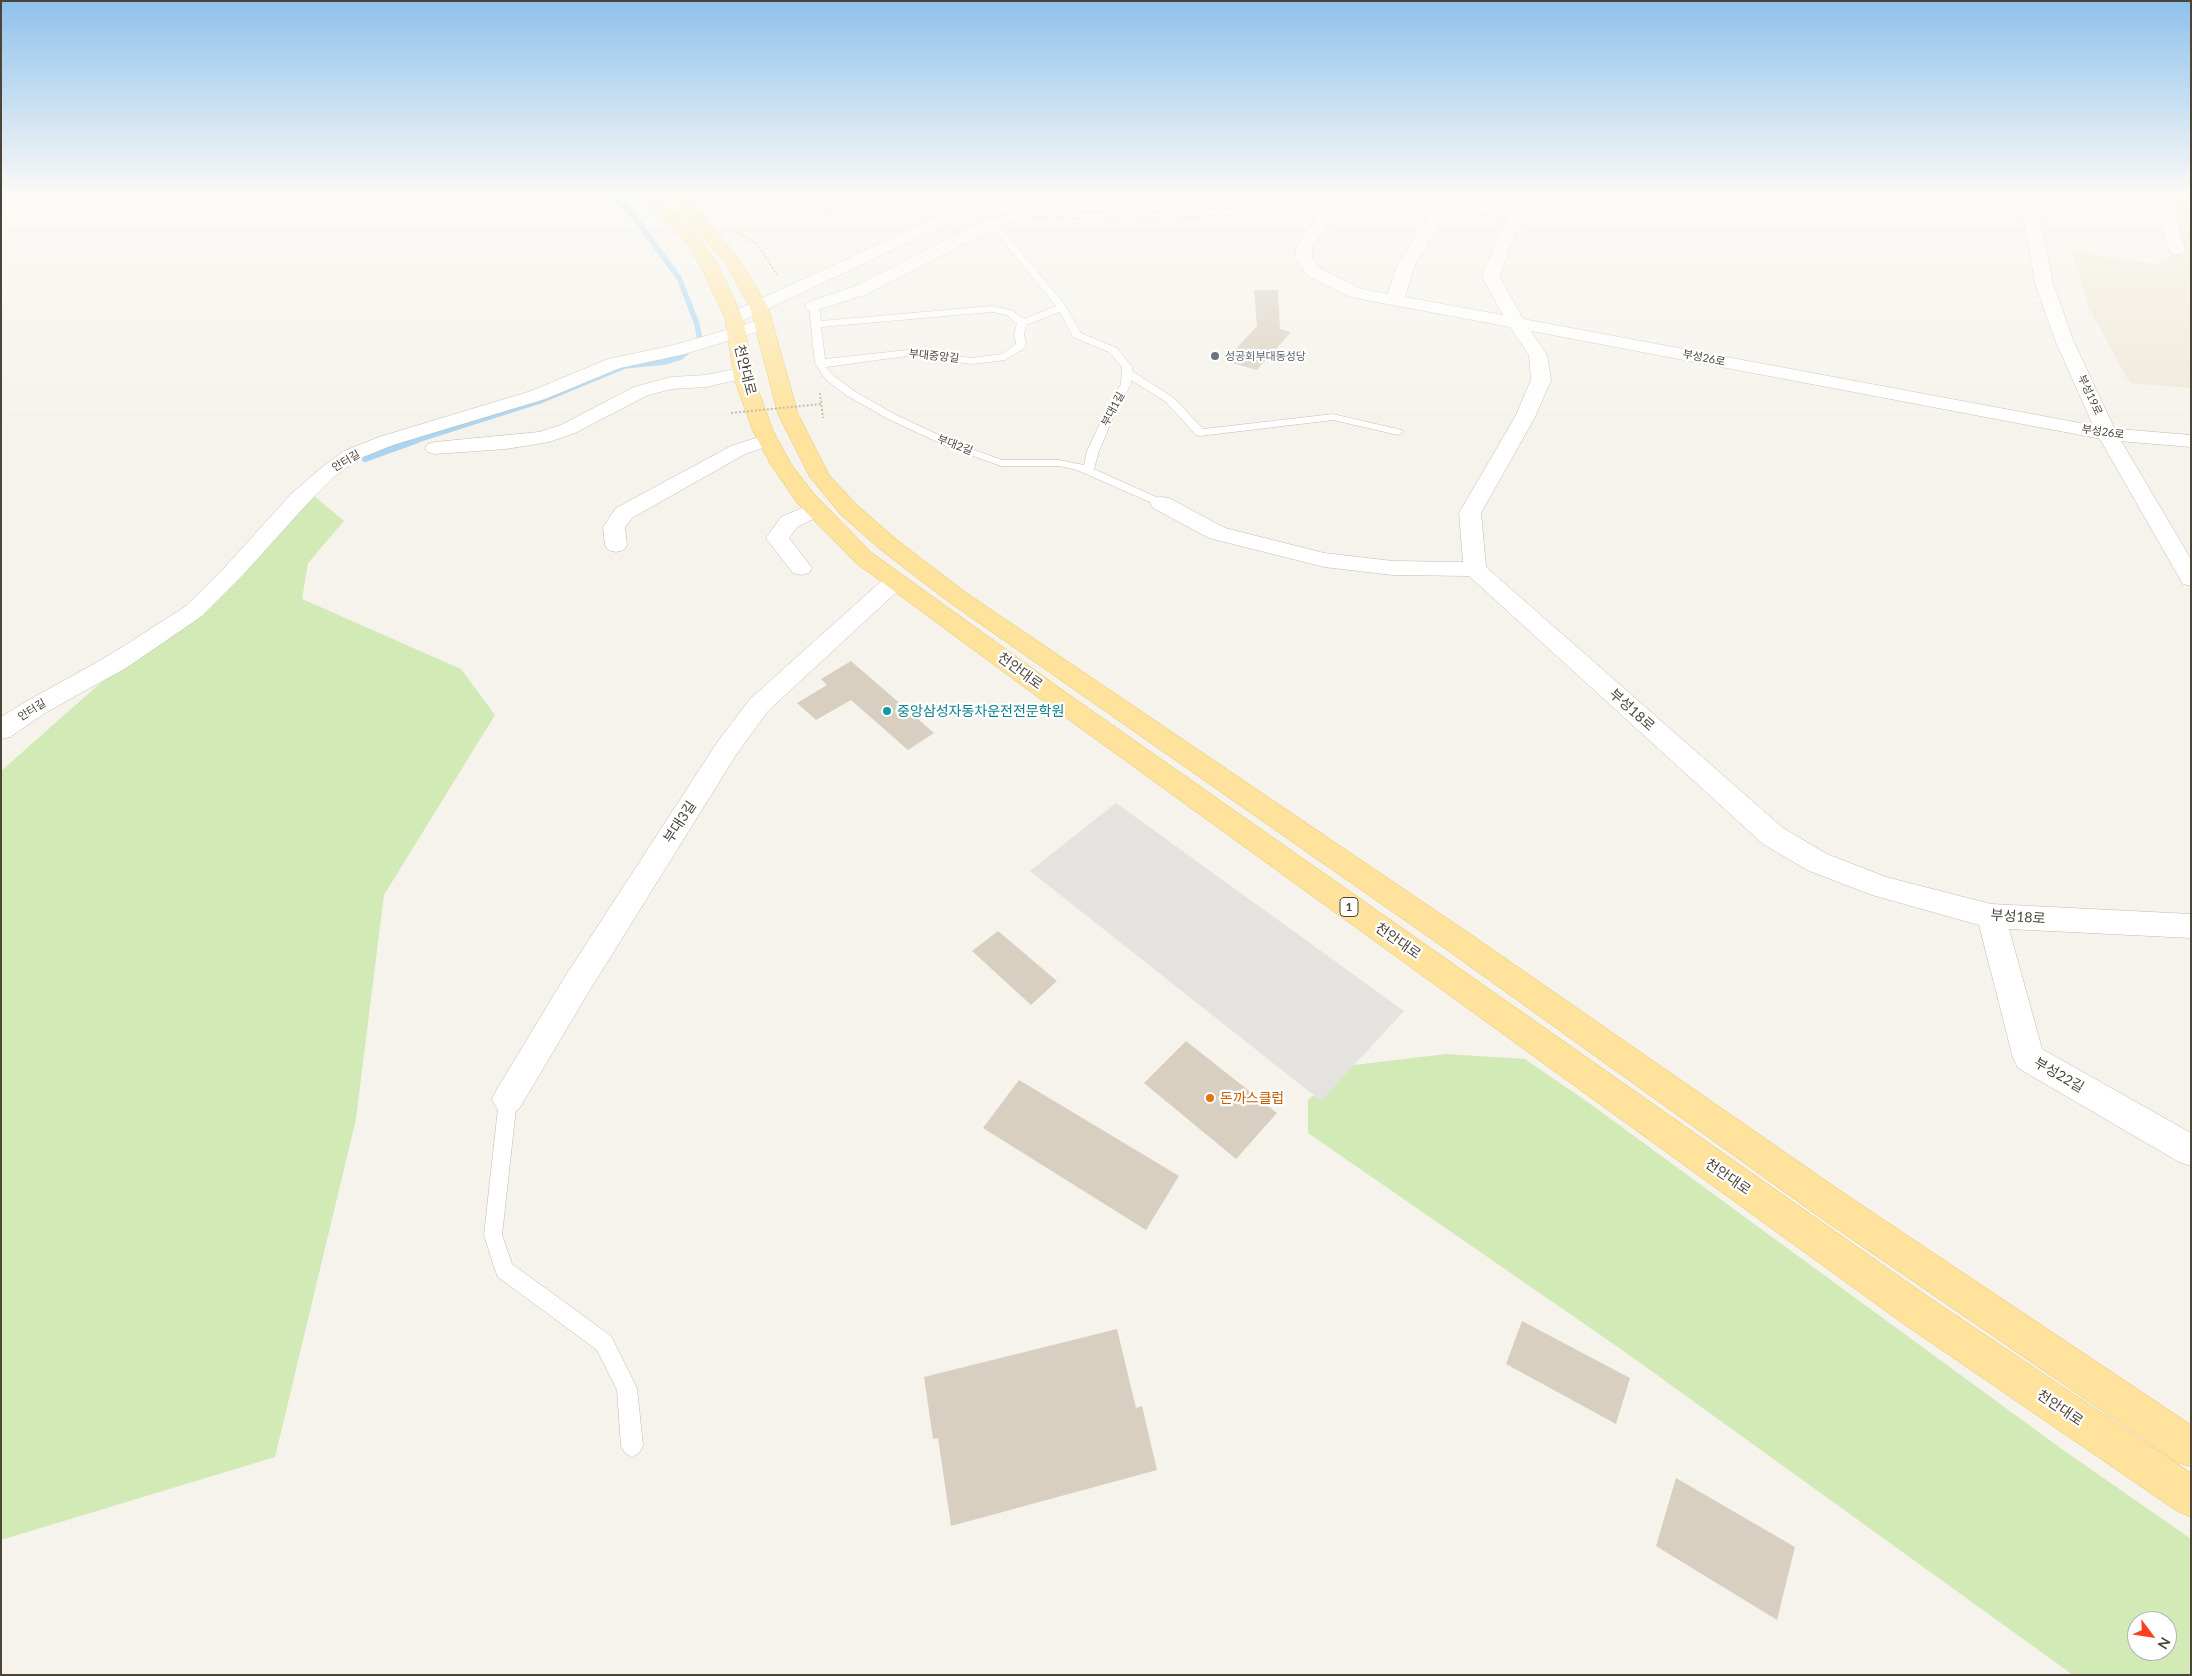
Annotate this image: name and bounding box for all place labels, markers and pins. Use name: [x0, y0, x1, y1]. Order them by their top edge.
place label: 성공회부대동성당: [1225, 349, 1306, 363]
marker: 성공회부대동성당: [1209, 350, 1221, 362]
place label: 중앙삼성자동차운전전문학원: [897, 703, 1064, 719]
marker: 중앙삼성자동차운전전문학원: [881, 705, 893, 717]
place label: 돈까스클럽: [1220, 1090, 1284, 1106]
marker: 돈까스클럽: [1204, 1092, 1216, 1104]

